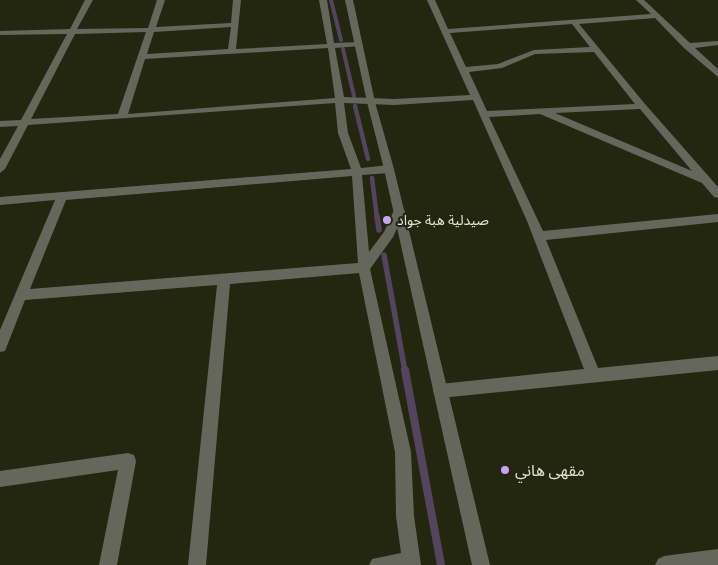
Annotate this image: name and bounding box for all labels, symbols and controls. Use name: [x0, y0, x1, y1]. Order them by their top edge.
place label: صيدلية هبة جواد: [397, 211, 489, 229]
marker: صيدلية هبة جواد: [381, 214, 393, 226]
place label: مقهى هاني: [515, 459, 585, 483]
marker: مقهى هاني: [499, 464, 511, 476]

